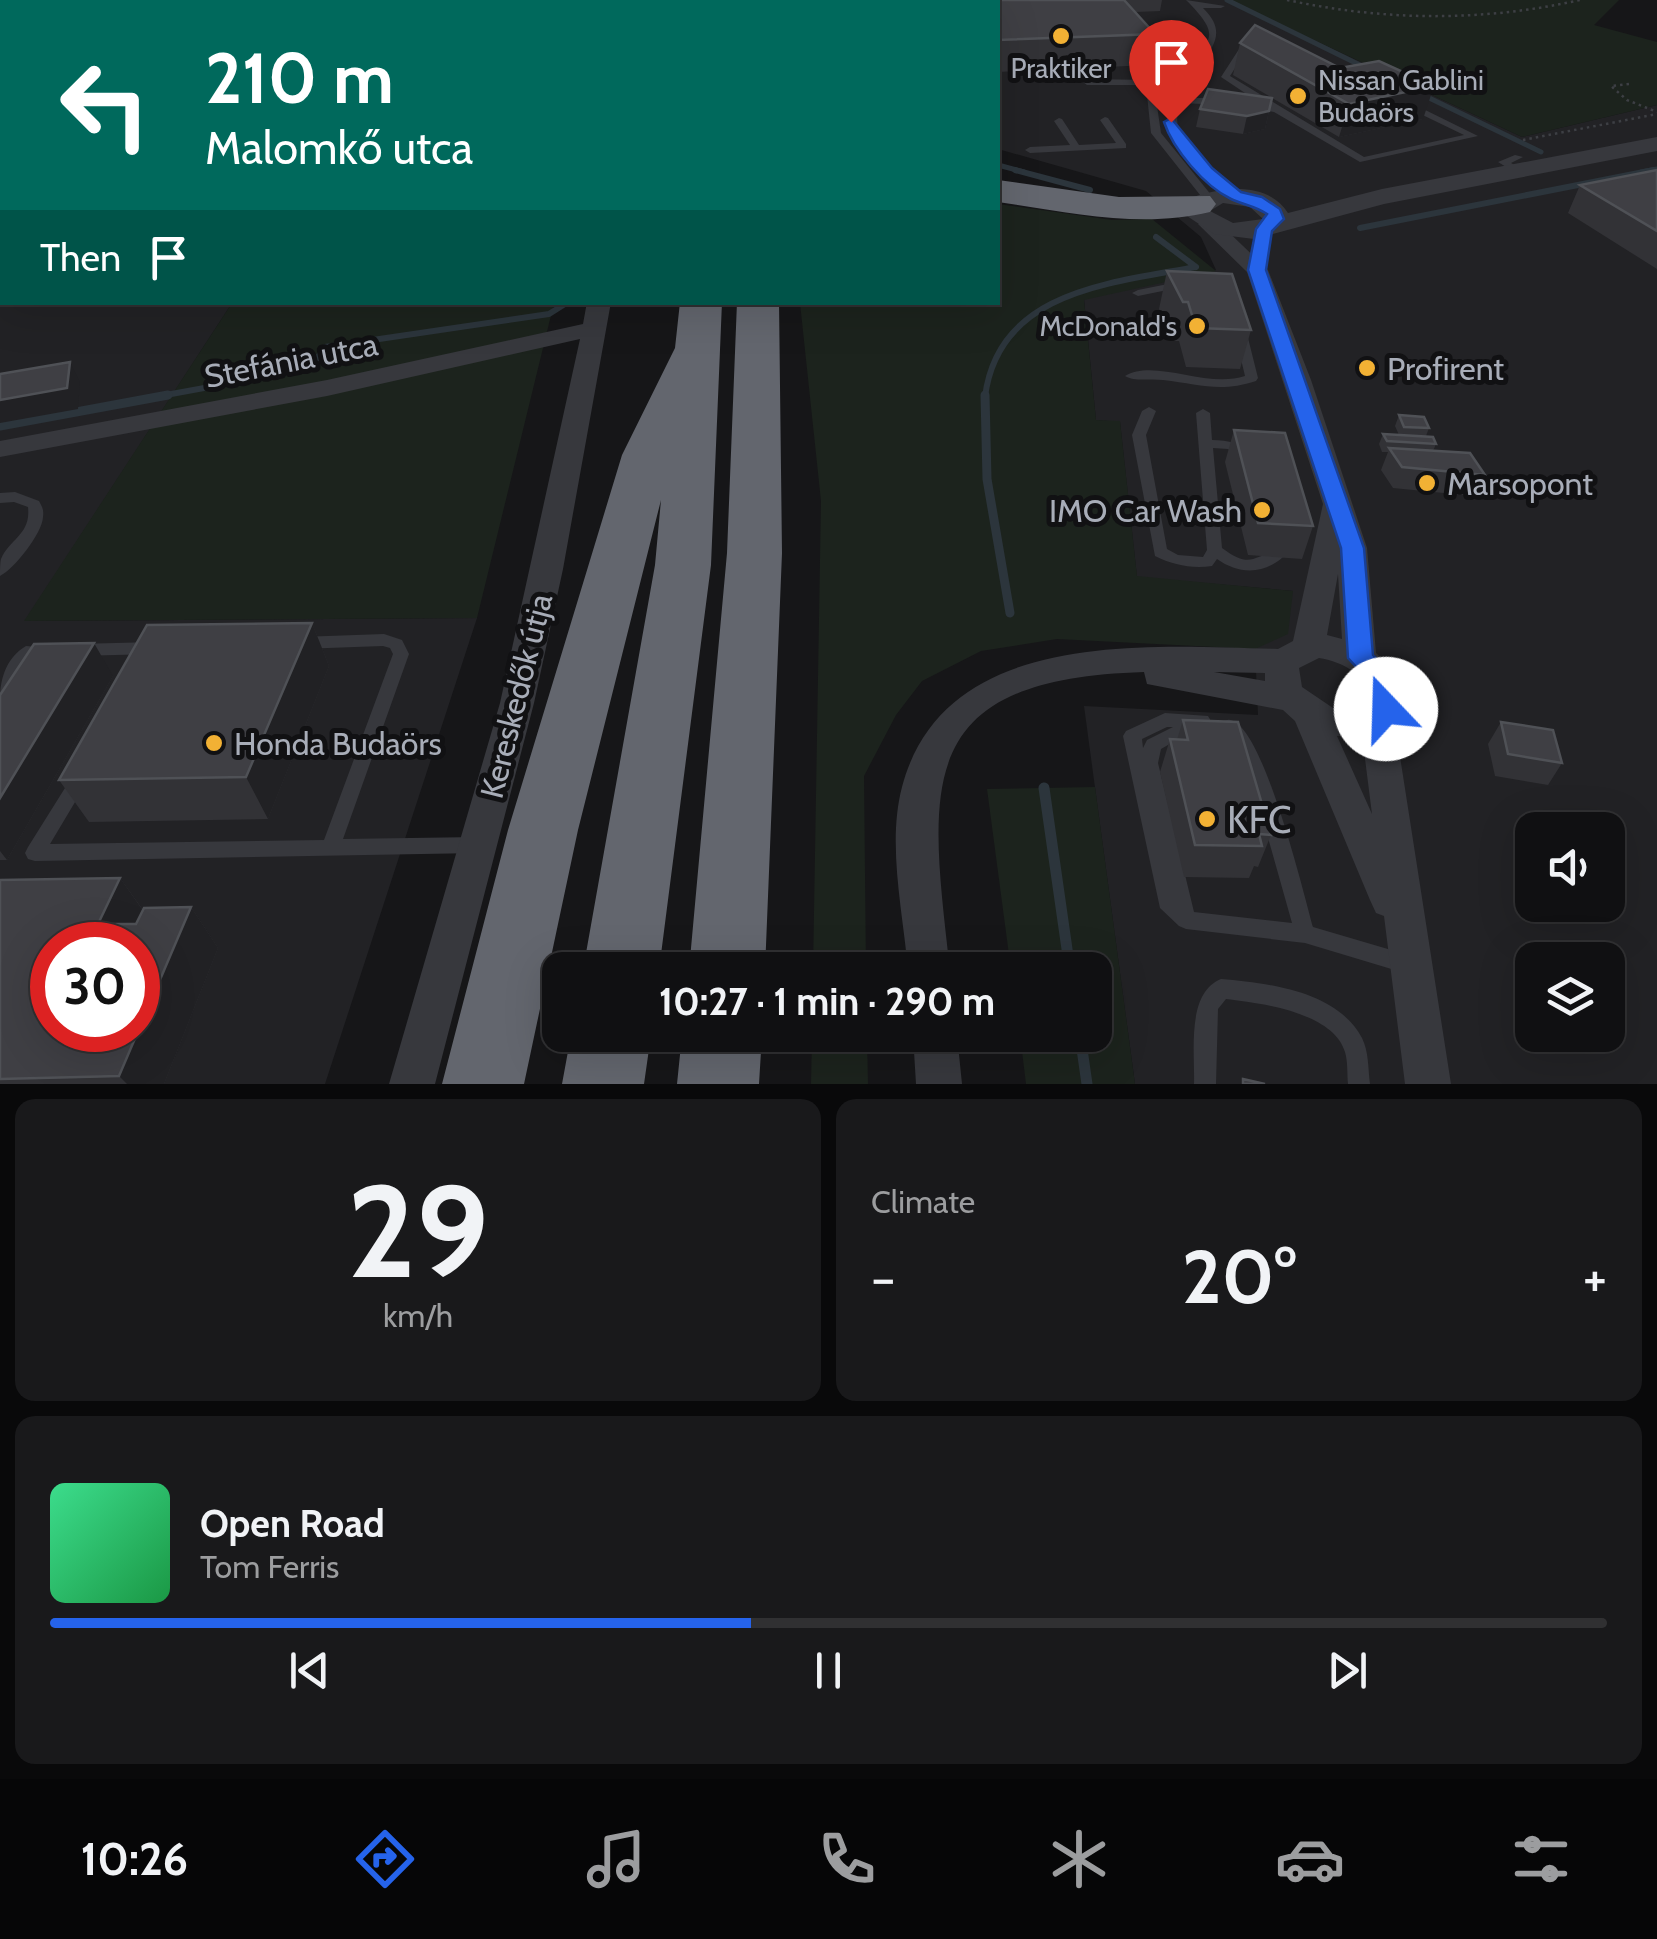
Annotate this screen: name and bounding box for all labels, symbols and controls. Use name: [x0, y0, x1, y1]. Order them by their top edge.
pin: [1129, 20, 1214, 123]
marker: Praktiker: [1050, 25, 1072, 47]
text: 210 m: [205, 35, 394, 121]
icon: arrive: [1144, 35, 1199, 90]
icon: left: [40, 40, 170, 170]
place label: Praktiker: [1011, 51, 1112, 85]
place label: Nissan Gablini Budaörs: [1318, 63, 1484, 129]
marker: Nissan Gablini Budaörs: [1287, 85, 1309, 107]
text: Malomkő utca: [205, 121, 473, 175]
icon: arrive: [141, 230, 196, 285]
text: Then: [40, 234, 121, 281]
place label: McDonald's: [1039, 309, 1177, 343]
marker: McDonald's: [1186, 315, 1208, 337]
street label: Stefánia utca: [201, 324, 382, 396]
place label: Profirent: [1387, 349, 1504, 388]
marker: Profirent: [1356, 357, 1378, 379]
place label: Marsopont: [1447, 464, 1593, 503]
marker: Marsopont: [1416, 472, 1438, 494]
place label: IMO Car Wash: [1049, 491, 1242, 530]
marker: IMO Car Wash: [1251, 499, 1273, 521]
street label: Kereskedők útja: [472, 589, 560, 802]
position arrow: [1334, 657, 1438, 761]
place label: Honda Budaörs: [234, 724, 442, 763]
marker: Honda Budaörs: [203, 732, 225, 754]
place label: KFC: [1227, 796, 1292, 843]
marker: KFC: [1196, 808, 1218, 830]
map controls: [1515, 812, 1625, 1052]
button: sound: [1515, 812, 1625, 922]
speed limit sign: 30: [30, 922, 160, 1052]
button: layers: [1515, 942, 1625, 1052]
text: 10:27 · 1 min · 290 m: [659, 978, 995, 1025]
text: 29: [347, 1152, 489, 1310]
text: Climate: [871, 1182, 975, 1221]
text: 20°: [1182, 1231, 1296, 1322]
text: −: [871, 1244, 895, 1311]
text: +: [1583, 1244, 1607, 1311]
text: km/h: [383, 1296, 453, 1335]
text: Open Road: [200, 1500, 385, 1547]
text: Tom Ferris: [200, 1547, 339, 1586]
icon: previous: [282, 1643, 337, 1698]
icon: pause: [801, 1643, 856, 1698]
icon: next: [1320, 1643, 1375, 1698]
icon: directions: [350, 1824, 420, 1894]
icon: music: [581, 1824, 651, 1894]
icon: phone: [812, 1824, 882, 1894]
icon: climate: [1044, 1824, 1114, 1894]
icon: car: [1275, 1824, 1345, 1894]
icon: filters: [1506, 1824, 1576, 1894]
text: 10:26: [81, 1832, 188, 1886]

